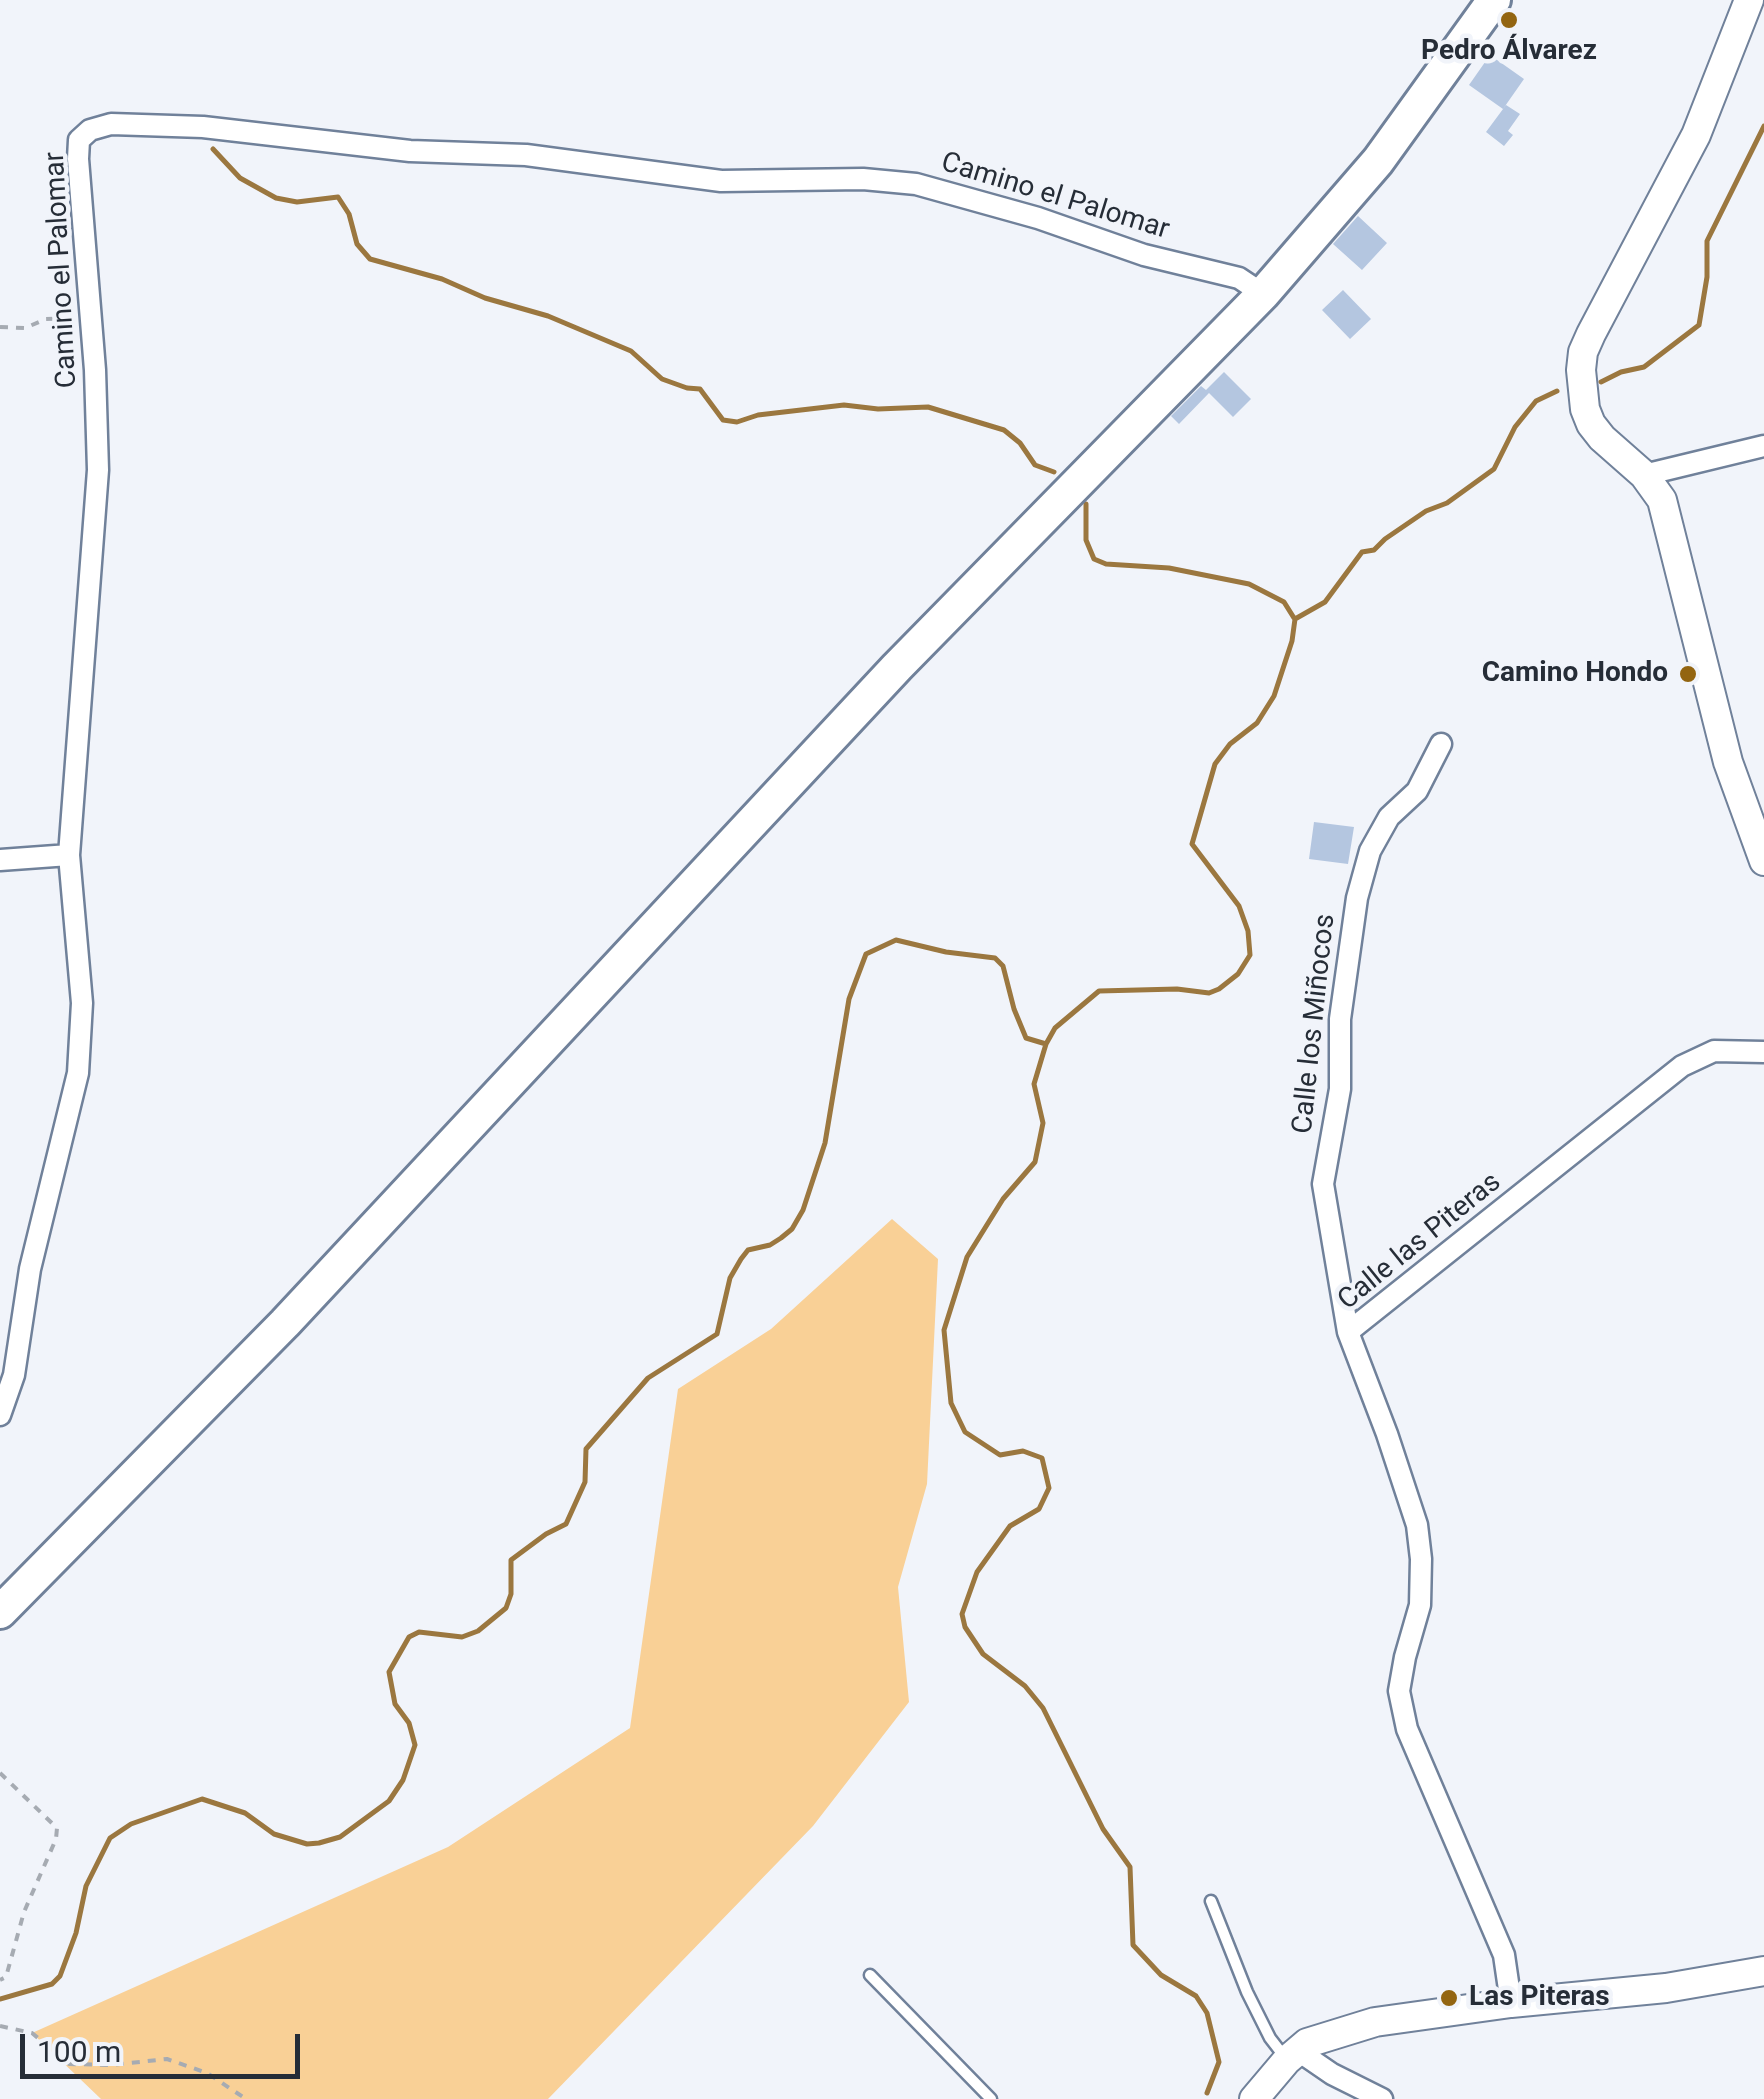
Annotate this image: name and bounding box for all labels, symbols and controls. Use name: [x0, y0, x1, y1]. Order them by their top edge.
marker: Pedro Álvarez: [1498, 9, 1520, 31]
place label: Pedro Álvarez: [1421, 35, 1597, 69]
street label: Camino el Palomar: [937, 146, 1173, 248]
street label: Camino el Palomar: [39, 151, 85, 389]
place label: Camino Hondo: [1482, 657, 1668, 691]
marker: Camino Hondo: [1677, 663, 1699, 685]
street label: Calle los Miñocos: [1287, 912, 1343, 1136]
street label: Calle las Piteras: [1332, 1166, 1508, 1318]
place label: Las Piteras: [1469, 1981, 1610, 2015]
marker: Las Piteras: [1438, 1987, 1460, 2009]
scale bar: [25, 2014, 305, 2076]
text: 100 m: [37, 2034, 121, 2069]

